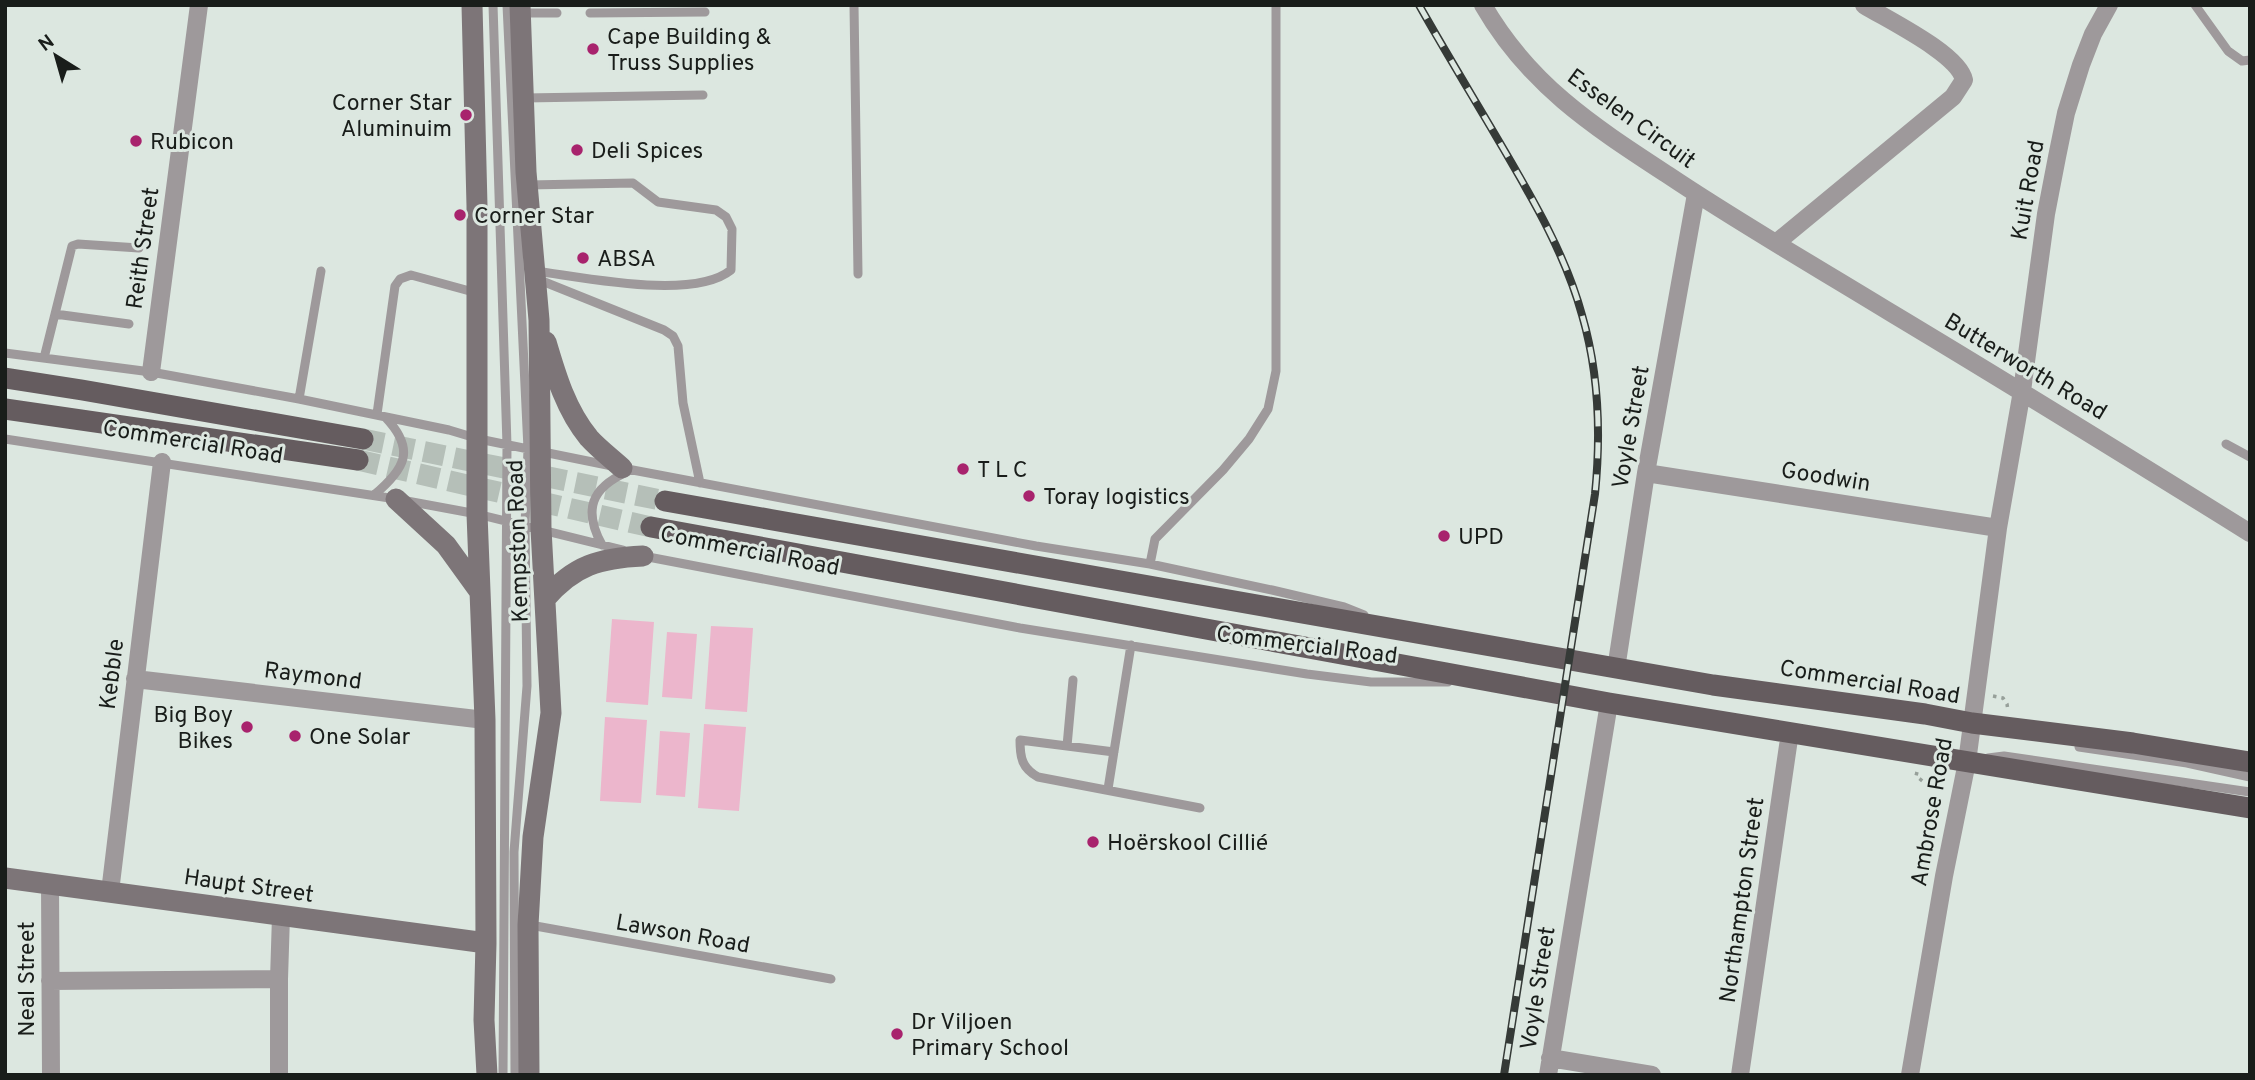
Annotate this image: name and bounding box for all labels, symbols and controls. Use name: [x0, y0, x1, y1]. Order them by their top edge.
north arrow: [21, 21, 91, 91]
place label: Cape Building & Truss Supplies: [607, 24, 772, 79]
text: N: [34, 30, 60, 58]
marker: Cape Building & Truss Supplies: [585, 41, 601, 57]
street label: Esselen Circuit: [1561, 64, 1701, 176]
place label: Corner Star Aluminuim: [332, 90, 452, 145]
marker: Corner Star Aluminuim: [458, 107, 474, 123]
place label: Rubicon: [150, 129, 234, 158]
marker: Rubicon: [128, 133, 144, 149]
place label: Deli Spices: [591, 138, 703, 167]
street label: Kuit Road: [2006, 138, 2053, 243]
marker: Deli Spices: [569, 142, 585, 158]
street label: Reith Street: [122, 186, 167, 311]
place label: Corner Star: [474, 203, 594, 232]
marker: Corner Star: [452, 207, 468, 223]
place label: ABSA: [597, 246, 656, 275]
marker: ABSA: [575, 250, 591, 266]
street label: Butterworth Road: [1938, 308, 2111, 428]
street label: Voyle Street: [1607, 363, 1658, 491]
street label: Commercial Road: [100, 415, 285, 472]
place label: T L C: [977, 457, 1028, 486]
street label: Goodwin: [1779, 457, 1873, 500]
street label: Kempston Road: [502, 459, 537, 623]
marker: T L C: [955, 461, 971, 477]
place label: Toray logistics: [1043, 484, 1190, 513]
marker: Toray logistics: [1021, 488, 1037, 504]
street label: Commercial Road: [657, 521, 842, 584]
place label: UPD: [1458, 524, 1504, 553]
marker: UPD: [1436, 528, 1452, 544]
street label: Commercial Road: [1214, 621, 1399, 672]
street label: Kebble: [95, 637, 132, 711]
street label: Commercial Road: [1777, 655, 1962, 712]
street label: Raymond: [262, 657, 363, 698]
place label: Big Boy Bikes: [154, 702, 233, 757]
marker: Big Boy Bikes: [239, 719, 255, 735]
place label: One Solar: [309, 724, 411, 753]
marker: One Solar: [287, 728, 303, 744]
street label: Ambrose Road: [1906, 736, 1961, 889]
street label: Northampton Street: [1715, 796, 1772, 1005]
place label: Hoërskool Cillié: [1107, 830, 1268, 859]
marker: Hoërskool Cillié: [1085, 834, 1101, 850]
street label: Haupt Street: [182, 864, 315, 911]
street label: Lawson Road: [613, 909, 752, 962]
street label: Neal Street: [14, 921, 43, 1037]
street label: Voyle Street: [1515, 924, 1564, 1052]
place label: Dr Viljoen Primary School: [911, 1009, 1069, 1064]
marker: Dr Viljoen Primary School: [889, 1026, 905, 1042]

